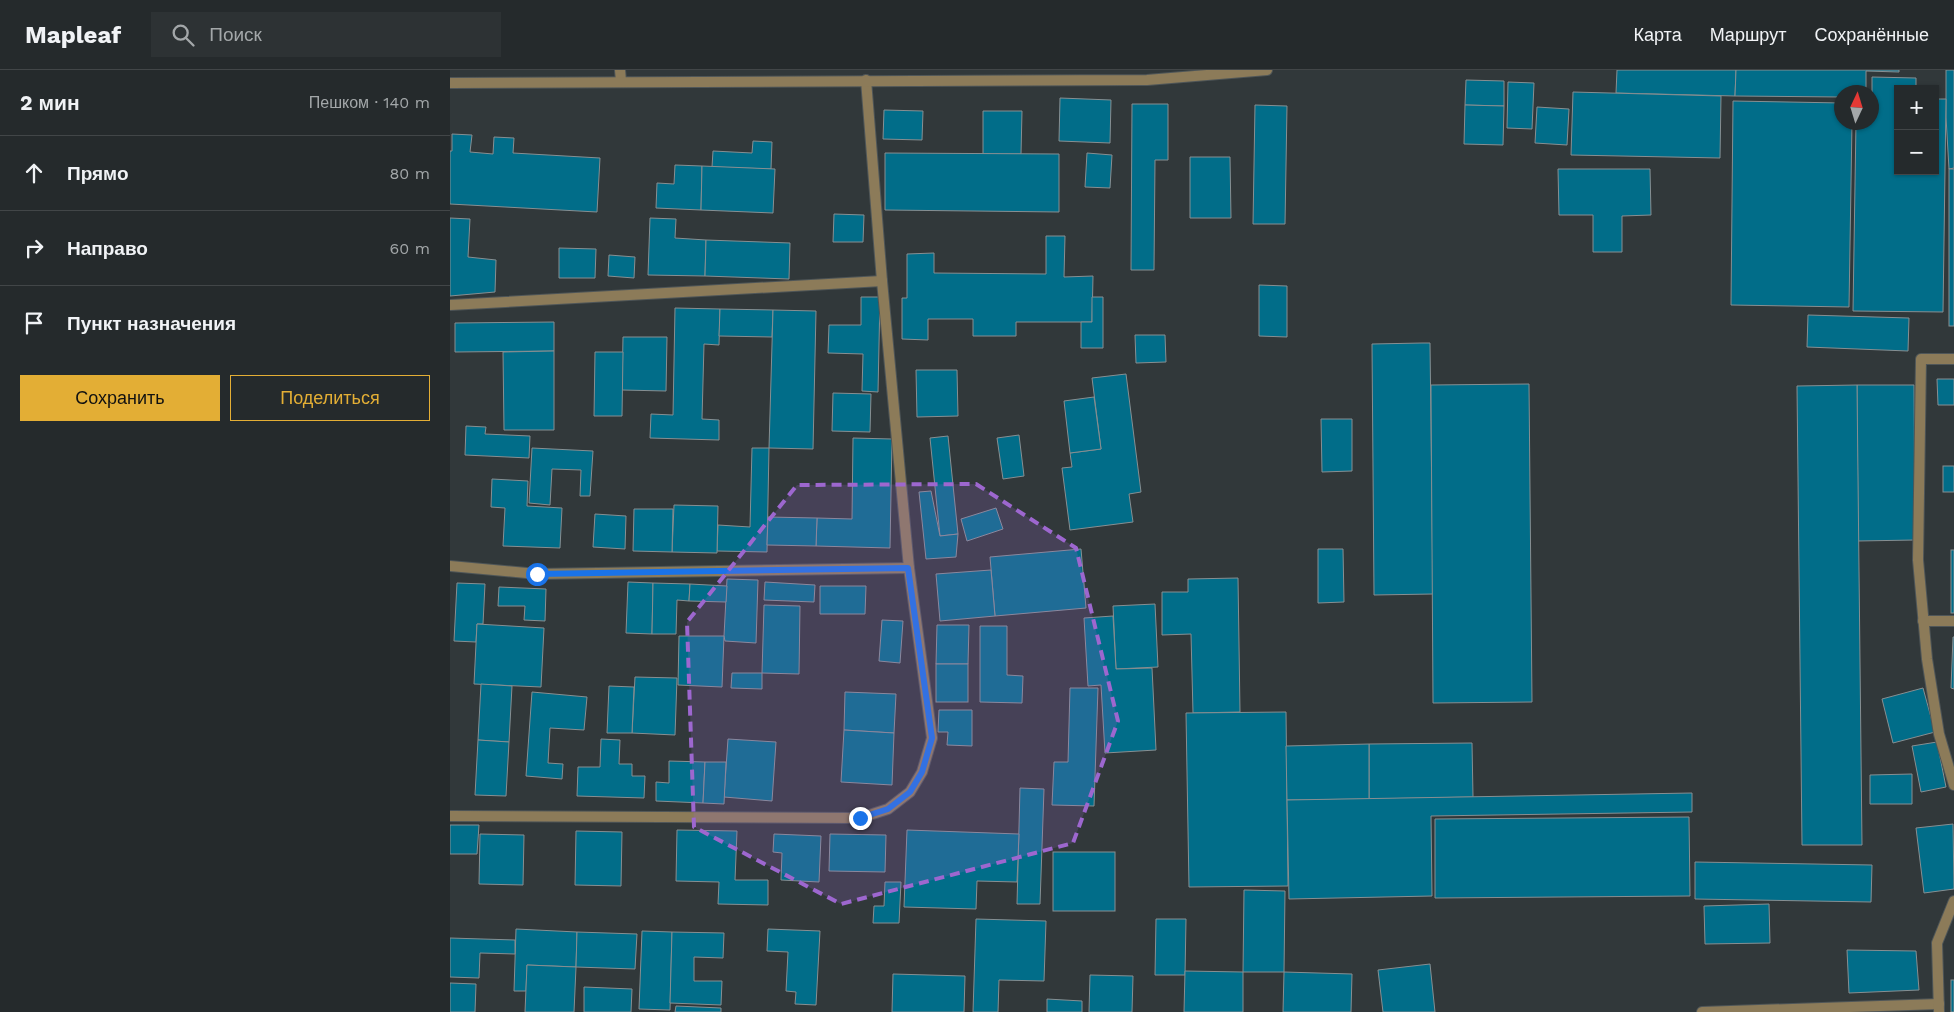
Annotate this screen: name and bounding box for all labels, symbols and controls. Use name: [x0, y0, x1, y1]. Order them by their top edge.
search box: [151, 12, 501, 57]
text: Mapleaf: [25, 21, 121, 49]
icon: search: [169, 21, 197, 49]
text: Поиск: [209, 23, 262, 46]
text: Карта: [1634, 24, 1682, 45]
text: Маршрут: [1710, 24, 1786, 45]
text: Сохранённые: [1814, 24, 1929, 45]
north arrow: [1834, 85, 1879, 130]
map controls: [1894, 85, 1939, 175]
button: +: [1894, 85, 1939, 130]
text: 2 мин: [20, 90, 80, 115]
text: Пешком · 140 m: [309, 93, 430, 112]
button: −: [1894, 130, 1939, 175]
icon: ahead: [20, 159, 48, 187]
text: Прямо: [67, 162, 129, 185]
text: 80 m: [389, 164, 430, 183]
icon: right: [20, 234, 48, 262]
text: Направо: [67, 237, 148, 260]
text: 60 m: [390, 239, 430, 258]
icon: arrive: [20, 309, 48, 337]
text: Пункт назначения: [67, 312, 236, 335]
button: Сохранить: [20, 375, 220, 421]
button: Поделиться: [230, 375, 430, 421]
route start: [526, 563, 549, 586]
route end: [849, 807, 872, 830]

